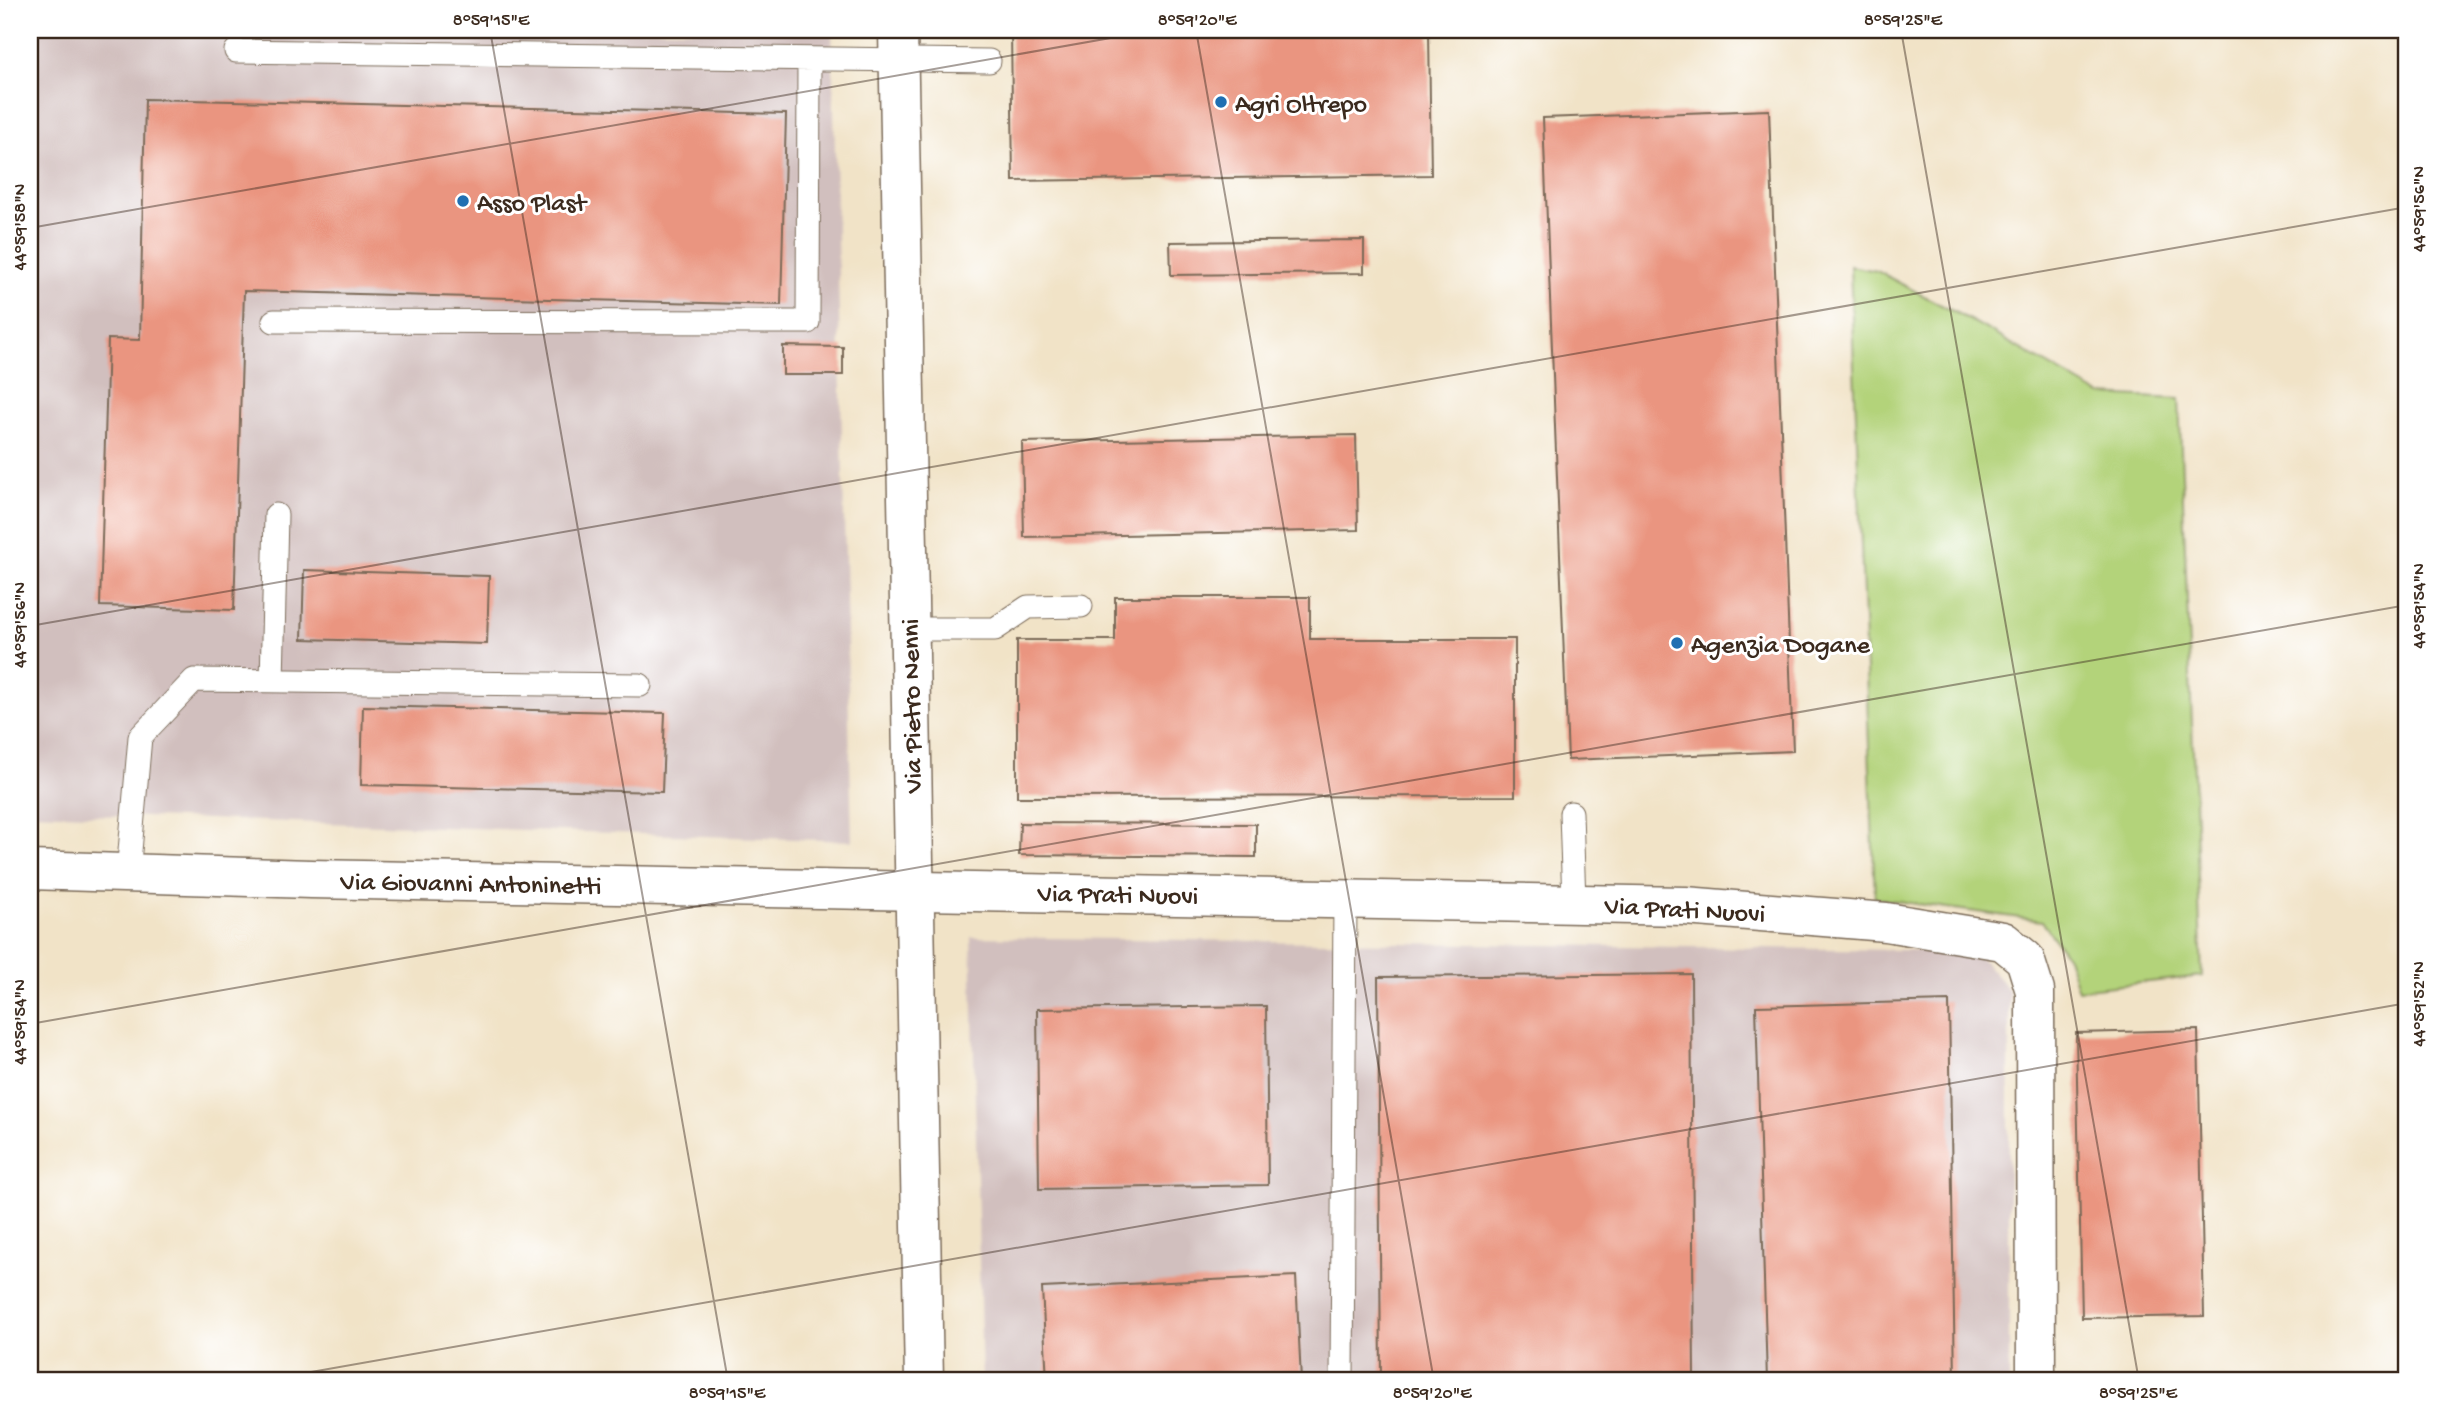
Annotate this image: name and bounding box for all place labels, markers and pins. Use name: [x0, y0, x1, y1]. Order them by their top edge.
place label: Agri Oltrepo: [1235, 91, 1367, 122]
marker: Agri Oltrepo: [1213, 94, 1229, 110]
place label: Asso Plast: [477, 190, 588, 221]
marker: Asso Plast: [455, 193, 471, 209]
place label: Agenzia Dogane: [1691, 632, 1871, 663]
marker: Agenzia Dogane: [1669, 635, 1685, 651]

